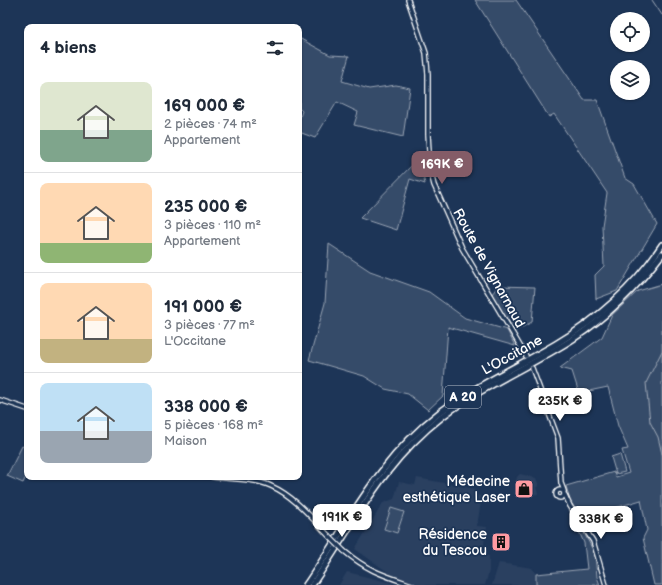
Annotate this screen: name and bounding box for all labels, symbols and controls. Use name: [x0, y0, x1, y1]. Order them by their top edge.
map controls: [610, 12, 650, 100]
button: locate: [610, 12, 650, 52]
icon: filters: [264, 37, 286, 59]
text: 4 biens: [40, 38, 96, 58]
button: layers: [610, 60, 650, 100]
text: 169 000 €: [164, 96, 245, 116]
icon: home: [72, 98, 120, 146]
text: 2 pièces · 74 m²: [164, 116, 257, 132]
text: Appartement: [164, 132, 240, 148]
pin: 169K €: [409, 151, 475, 185]
text: 169K €: [420, 156, 464, 172]
text: 235 000 €: [164, 197, 247, 217]
icon: home: [72, 199, 120, 247]
street label: Route de Vignarnaud: [449, 205, 529, 331]
text: 3 pièces · 110 m²: [164, 217, 261, 233]
text: Appartement: [164, 233, 240, 249]
text: 191 000 €: [164, 297, 242, 317]
icon: home: [72, 299, 120, 347]
text: 3 pièces · 77 m²: [164, 317, 255, 333]
street label: L'Occitane: [479, 331, 545, 379]
text: L'Occitane: [164, 333, 226, 349]
road number: A 20: [445, 386, 481, 408]
pin: 235K €: [527, 388, 593, 422]
text: 235K €: [538, 393, 582, 409]
text: 338 000 €: [164, 397, 248, 417]
icon: home: [72, 399, 120, 447]
text: 5 pièces · 168 m²: [164, 417, 263, 433]
text: Maison: [164, 433, 207, 449]
place label: Médecine esthétique Laser: [403, 473, 511, 506]
shop icon: Médecine esthétique Laser: [513, 478, 535, 500]
pin: 191K €: [309, 504, 375, 538]
pin: 338K €: [568, 506, 634, 540]
text: 191K €: [322, 509, 362, 525]
text: 338K €: [578, 511, 624, 527]
place label: Résidence du Tescou: [418, 526, 487, 559]
building icon: Résidence du Tescou: [490, 531, 512, 553]

